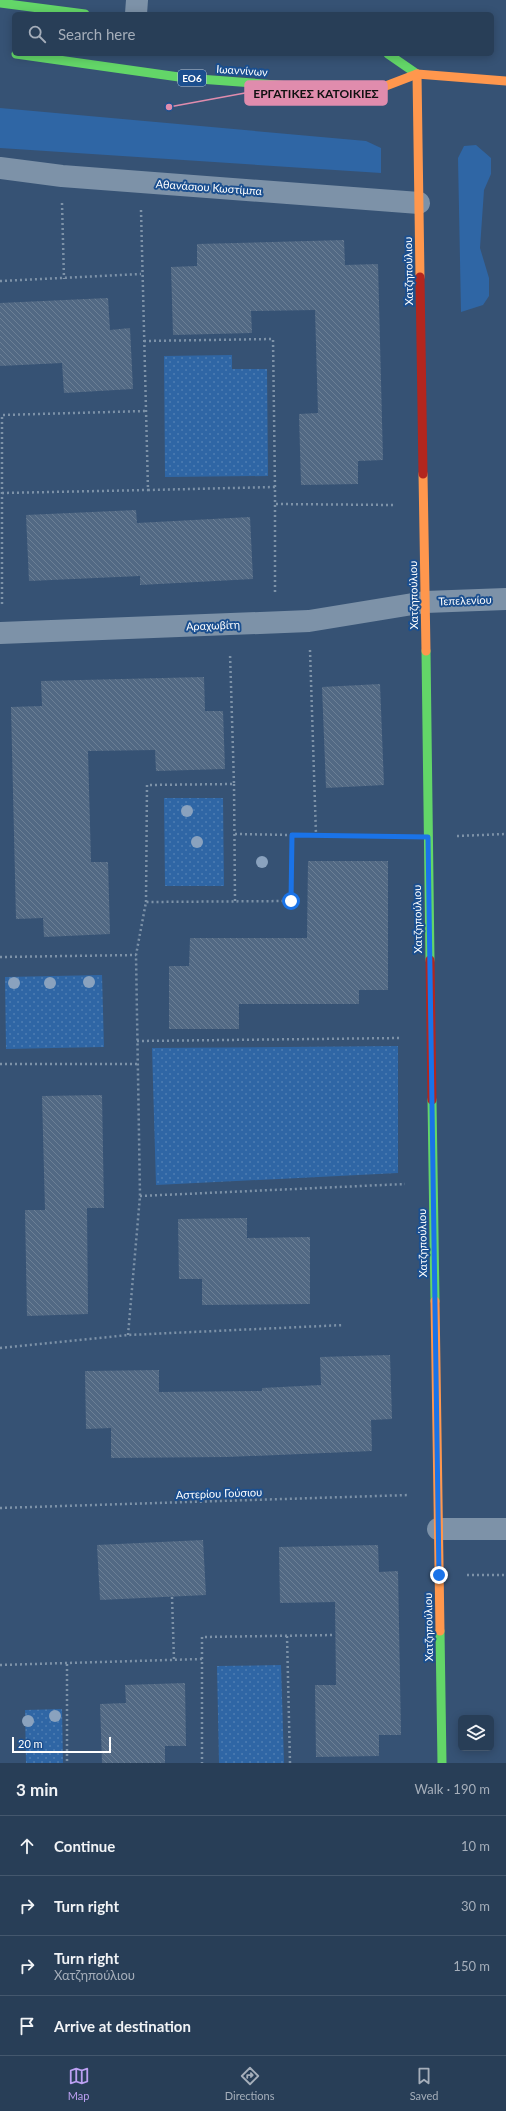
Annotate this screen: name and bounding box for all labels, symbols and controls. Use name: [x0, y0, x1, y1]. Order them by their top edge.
search box: [12, 12, 494, 56]
icon: search: [26, 23, 48, 45]
text: Search here: [58, 25, 135, 43]
street label: Ιωαννίνων: [216, 62, 268, 78]
road number: ΕΟ6: [178, 70, 206, 86]
callout: ΕΡΓΑΤΙΚΕΣ ΚΑΤΟΙΚΙΕΣ: [245, 81, 387, 105]
text: ΕΡΓΑΤΙΚΕΣ ΚΑΤΟΙΚΙΕΣ: [253, 86, 379, 101]
street label: Αθανάσιου Κωστίμπα: [155, 177, 263, 197]
street label: Χατζηπούλιου: [401, 237, 416, 305]
street label: Χατζηπούλιου: [406, 561, 421, 629]
street label: Τεπελενίου: [438, 593, 492, 607]
street label: Αραχωβίτη: [186, 618, 240, 632]
street label: Χατζηπούλιου: [410, 885, 425, 953]
route start: [282, 892, 300, 910]
street label: Χατζηπούλιου: [415, 1209, 430, 1277]
street label: Αστερίου Γούσιου: [176, 1485, 262, 1501]
route end: [430, 1566, 448, 1584]
street label: Χατζηπούλιου: [421, 1593, 436, 1661]
map controls: [458, 1715, 494, 1751]
button: layers: [458, 1715, 494, 1751]
scale bar: [12, 1735, 111, 1754]
text: 20 m: [18, 1737, 43, 1750]
text: 3 min: [16, 1779, 58, 1800]
text: Walk · 190 m: [414, 1781, 490, 1797]
icon: ahead: [16, 1835, 38, 1857]
text: Continue: [54, 1837, 115, 1855]
text: 10 m: [461, 1838, 490, 1854]
icon: right: [16, 1895, 38, 1917]
text: Turn right: [54, 1897, 119, 1915]
text: 30 m: [461, 1898, 490, 1914]
text: Turn right: [54, 1949, 119, 1967]
icon: right: [16, 1955, 38, 1977]
text: 150 m: [453, 1958, 490, 1974]
text: Χατζηπούλιου: [54, 1967, 135, 1983]
icon: arrive: [16, 2015, 38, 2037]
text: Arrive at destination: [54, 2017, 191, 2035]
tab: Map: [68, 2065, 90, 2102]
tab: Directions: [225, 2065, 274, 2102]
tab: Saved: [410, 2065, 438, 2102]

